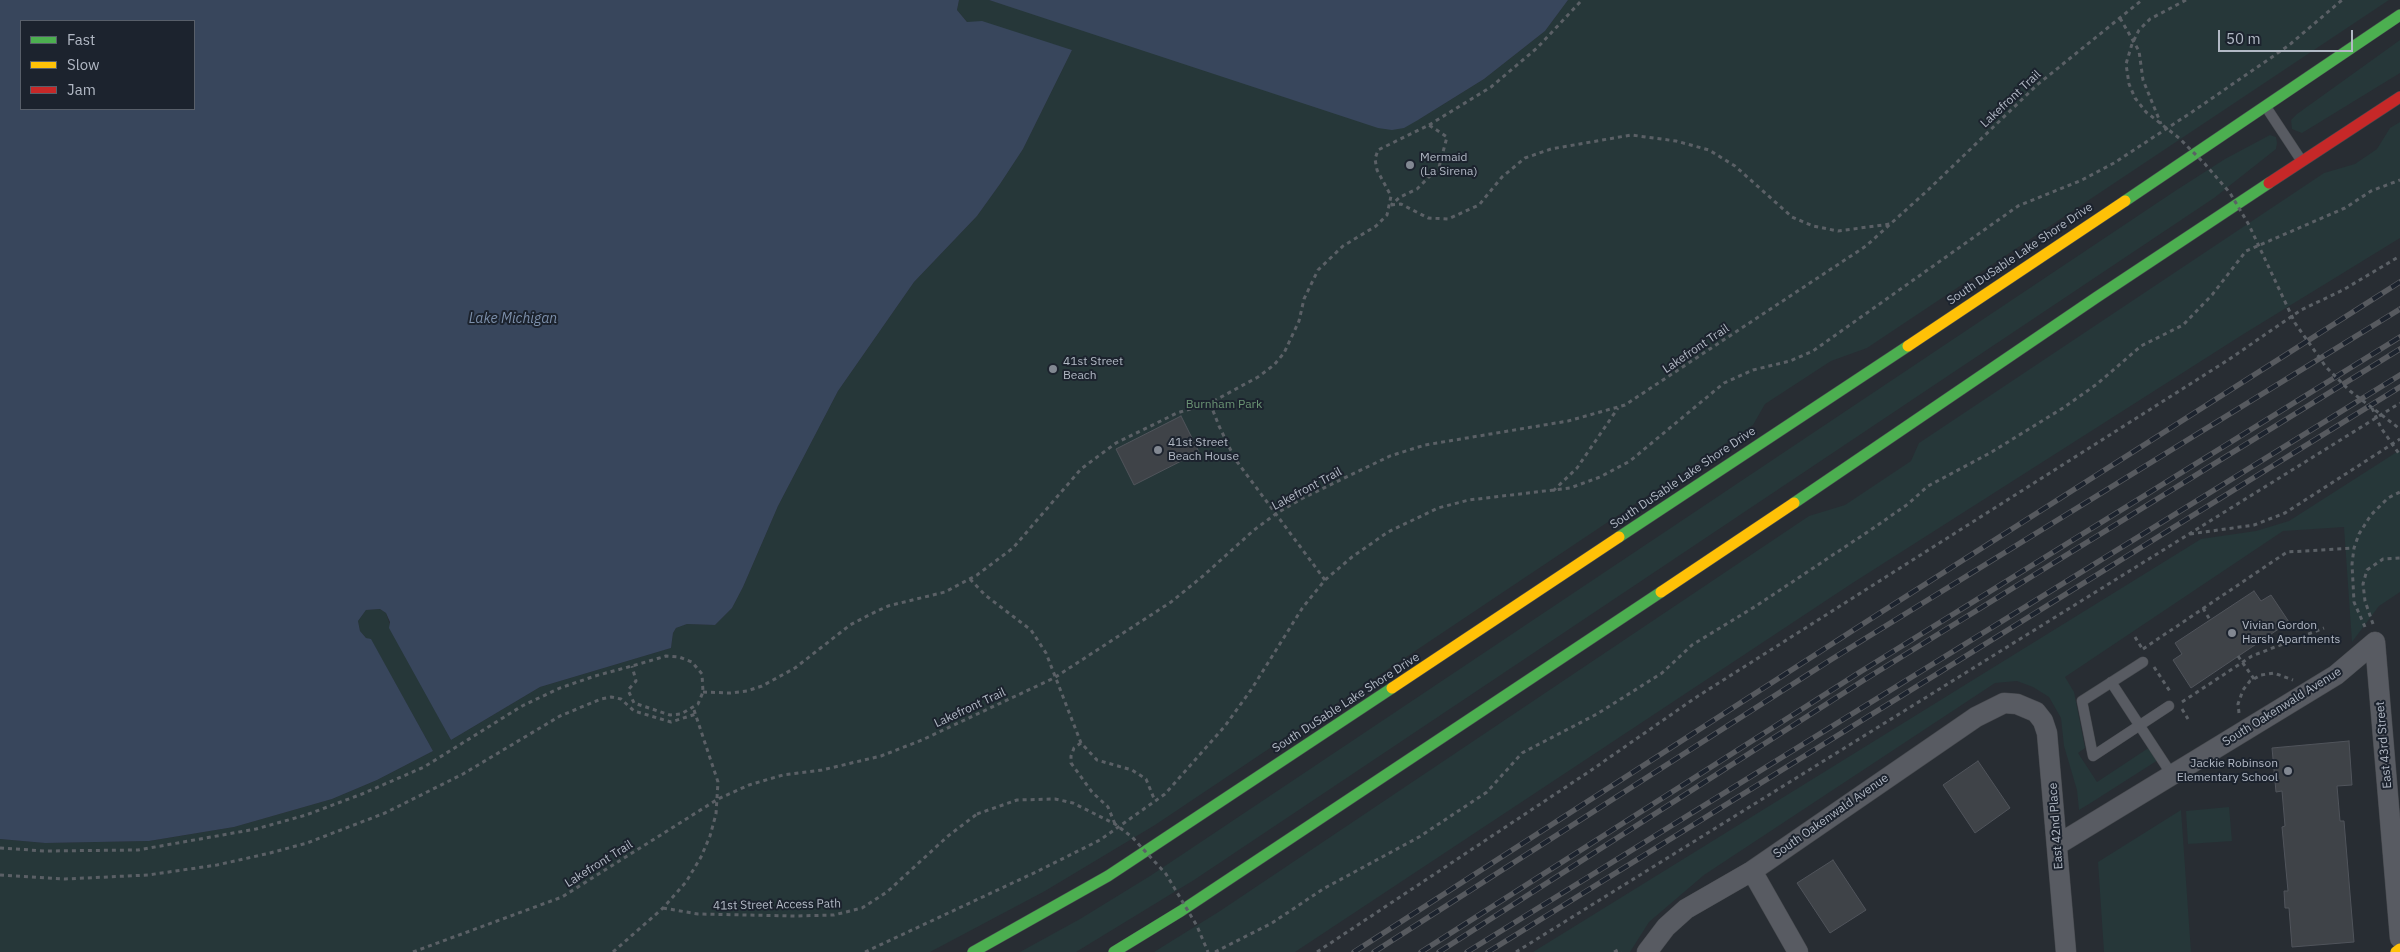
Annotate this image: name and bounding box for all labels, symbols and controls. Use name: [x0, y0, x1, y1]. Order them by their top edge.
legend: [20, 20, 195, 110]
scale bar: [2220, 20, 2355, 52]
text: 50 m: [2226, 29, 2261, 48]
text: Fast: [67, 30, 95, 49]
text: Slow: [67, 55, 100, 74]
street label: Lakefront Trail: [1978, 67, 2044, 131]
text: Jam: [67, 80, 96, 99]
place label: Mermaid (La Sirena): [1420, 151, 1477, 179]
marker: Mermaid (La Sirena): [1404, 159, 1416, 171]
street label: South DuSable Lake Shore Drive: [1945, 200, 2095, 308]
water label: Lake Michigan: [469, 311, 557, 327]
street label: Lakefront Trail: [1660, 321, 1732, 377]
place label: 41st Street Beach: [1063, 355, 1123, 383]
marker: 41st Street Beach: [1047, 363, 1059, 375]
park label: Burnham Park: [1186, 398, 1262, 412]
street label: South DuSable Lake Shore Drive: [1608, 424, 1758, 532]
place label: 41st Street Beach House: [1168, 436, 1239, 464]
marker: 41st Street Beach House: [1152, 444, 1164, 456]
street label: Lakefront Trail: [1270, 465, 1344, 513]
place label: Vivian Gordon Harsh Apartments: [2242, 619, 2340, 647]
marker: Vivian Gordon Harsh Apartments: [2226, 627, 2238, 639]
street label: South DuSable Lake Shore Drive: [1270, 650, 1422, 756]
street label: South Oakenwald Avenue: [2220, 664, 2344, 750]
street label: Lakefront Trail: [932, 685, 1008, 731]
street label: East 43rd Street: [2373, 701, 2395, 789]
place label: Jackie Robinson Elementary School: [2177, 757, 2278, 785]
marker: Jackie Robinson Elementary School: [2282, 765, 2294, 777]
street label: South Oakenwald Avenue: [1771, 771, 1891, 861]
street label: East 42nd Place: [2046, 782, 2066, 870]
street label: Lakefront Trail: [562, 837, 636, 891]
street label: 41st Street Access Path: [713, 897, 841, 913]

